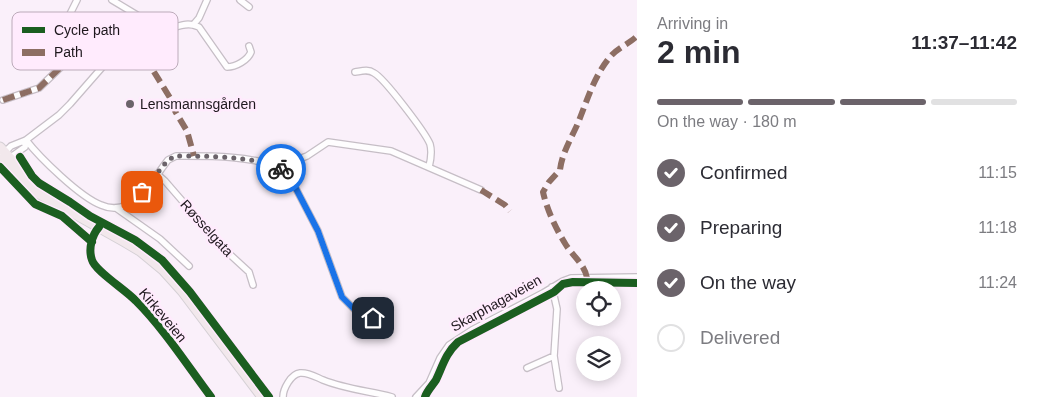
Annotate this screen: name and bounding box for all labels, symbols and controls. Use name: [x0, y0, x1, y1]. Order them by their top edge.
legend: [12, 12, 178, 70]
text: Arriving in: [657, 15, 728, 32]
text: Cycle path: [54, 22, 120, 38]
text: 11:37–11:42: [911, 32, 1017, 53]
text: 2 min: [657, 34, 741, 70]
text: Path: [54, 44, 83, 60]
place label: Lensmannsgården: [140, 96, 256, 112]
marker: Lensmannsgården: [124, 98, 136, 110]
text: On the way · 180 m: [657, 113, 797, 130]
courier: [256, 144, 306, 194]
icon: bike: [267, 155, 295, 183]
icon: check: [657, 159, 685, 187]
text: Confirmed: [700, 162, 788, 183]
text: 11:15: [978, 164, 1017, 181]
pin: [121, 171, 163, 213]
icon: bag: [128, 178, 156, 206]
street label: Røsselgata: [177, 196, 237, 260]
icon: check: [657, 214, 685, 242]
text: Preparing: [700, 217, 782, 238]
text: 11:18: [978, 219, 1017, 236]
icon: check: [657, 269, 685, 297]
street label: Skarphagaveien: [448, 271, 544, 335]
text: On the way: [700, 272, 796, 293]
text: 11:24: [978, 274, 1017, 291]
map controls: [576, 281, 621, 381]
button: locate: [576, 281, 621, 326]
street label: Kirkeveien: [136, 285, 190, 345]
pin: [352, 297, 394, 339]
icon: home: [359, 304, 387, 332]
text: Delivered: [700, 327, 780, 348]
button: layers: [576, 336, 621, 381]

